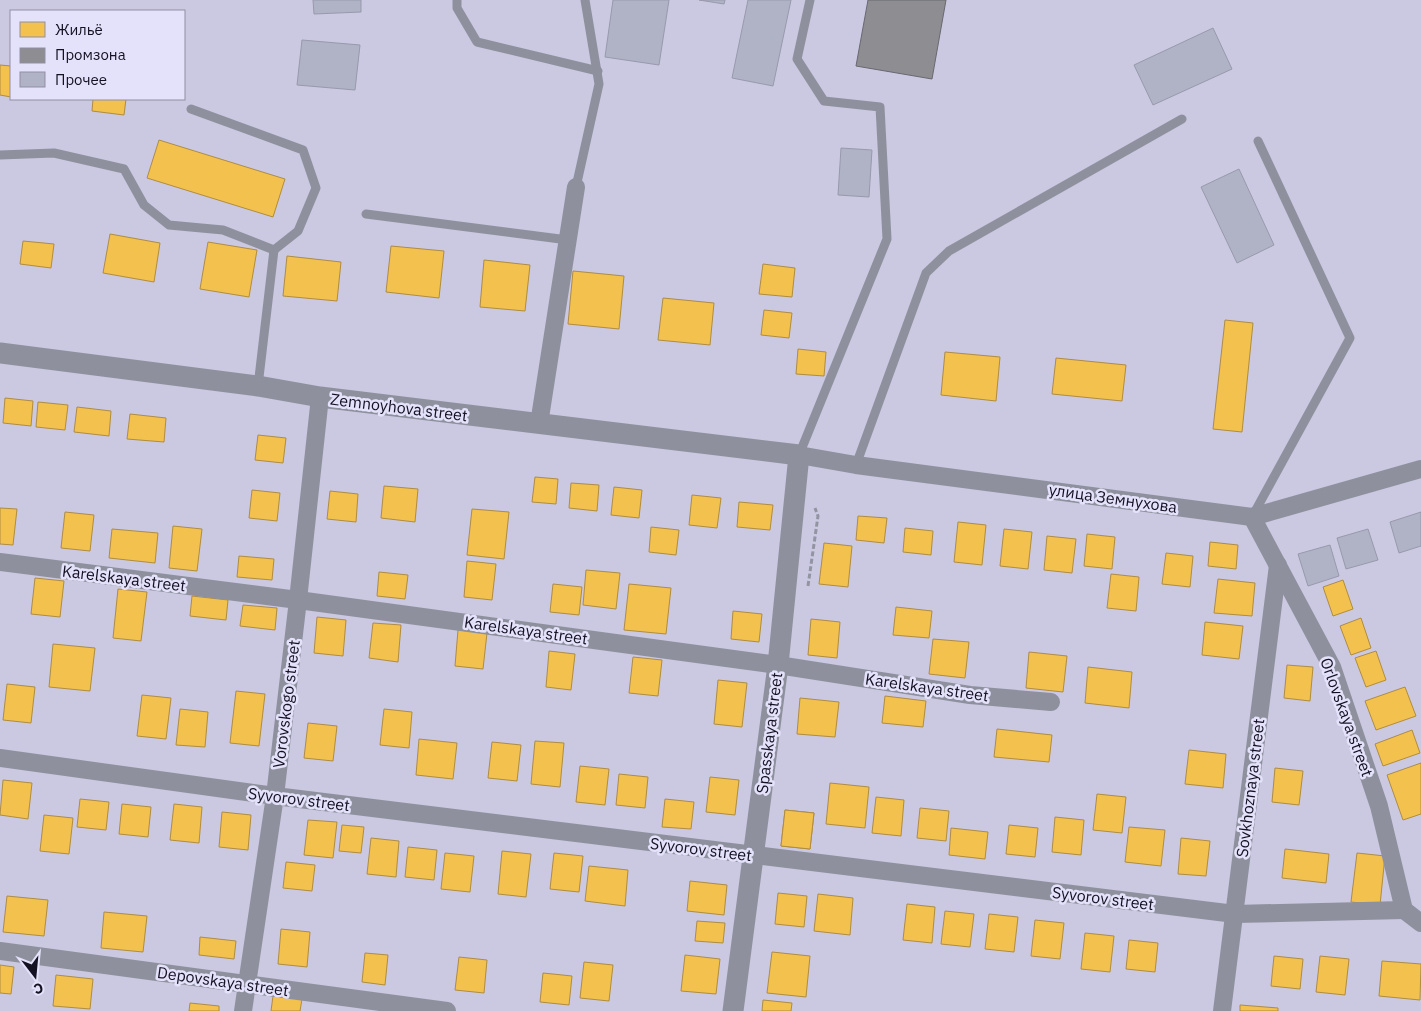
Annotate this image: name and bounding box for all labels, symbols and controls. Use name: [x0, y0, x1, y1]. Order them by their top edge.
legend: [10, 10, 185, 100]
text: Жильё: [55, 20, 103, 39]
text: Промзона: [55, 45, 126, 64]
text: Прочее: [55, 70, 107, 89]
street label: Zemnoyhova street: [329, 389, 469, 425]
street label: улица Земнухова: [1048, 479, 1179, 517]
street label: Karelskaya street: [61, 560, 187, 596]
street label: Karelskaya street: [463, 611, 589, 649]
street label: Vorovskogo street: [268, 639, 304, 769]
street label: Orlovskaya street: [1316, 655, 1378, 779]
street label: Karelskaya street: [864, 668, 990, 706]
street label: Spasskaya street: [752, 671, 786, 795]
street label: Sovkhoznaya street: [1232, 717, 1268, 859]
street label: Syvorov street: [247, 783, 351, 815]
street label: Syvorov street: [649, 833, 753, 865]
street label: Syvorov street: [1051, 882, 1155, 914]
north arrow: [10, 951, 60, 1001]
street label: Depovskaya street: [156, 962, 290, 1000]
text: С: [32, 979, 45, 998]

